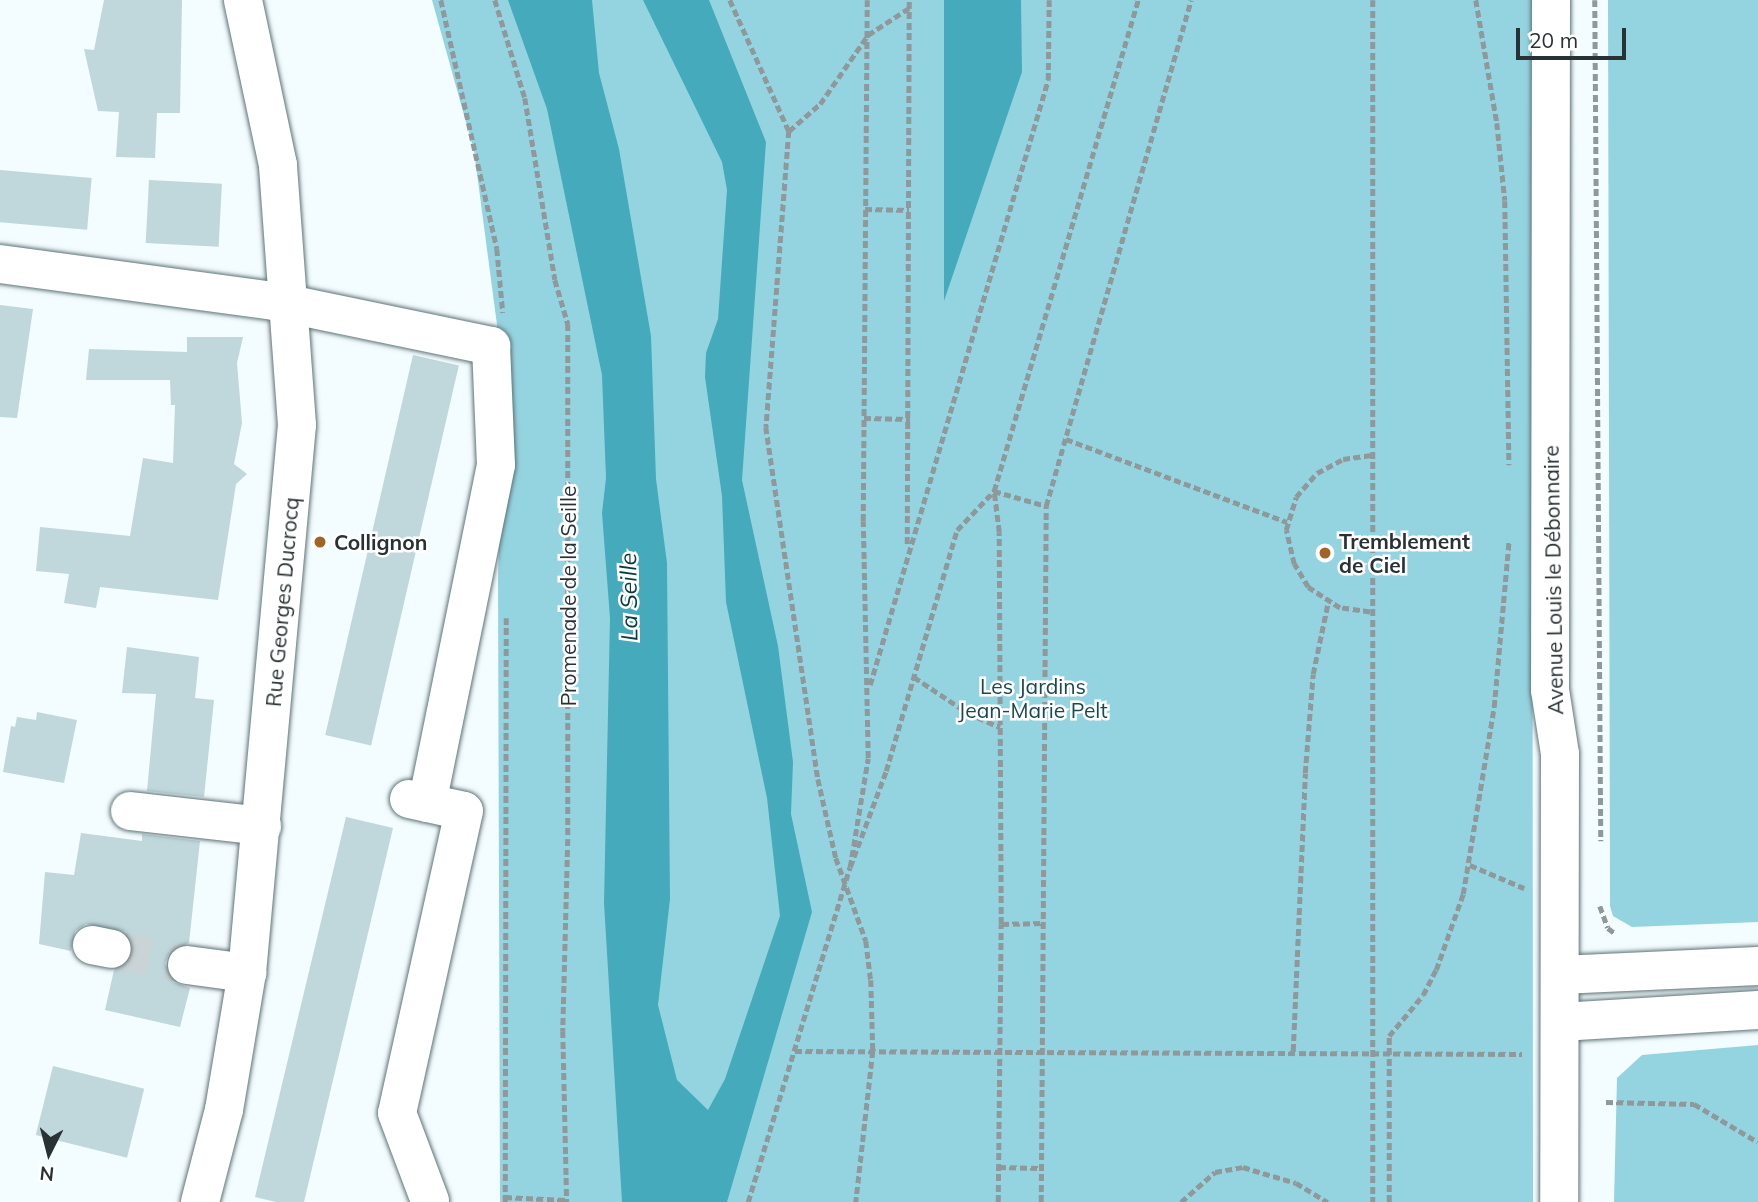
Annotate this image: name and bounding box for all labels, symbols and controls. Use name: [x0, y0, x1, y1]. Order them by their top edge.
scale bar: [1520, 14, 1630, 58]
text: 20 m: [1529, 27, 1578, 53]
street label: Avenue Louis le Débonnaire: [1538, 445, 1568, 715]
street label: Promenade de la Seille: [555, 486, 581, 706]
street label: Rue Georges Ducrocq: [260, 496, 304, 708]
place label: Tremblement de Ciel: [1339, 528, 1470, 578]
place label: Collignon: [334, 529, 427, 555]
marker: Collignon: [312, 534, 328, 550]
marker: Tremblement de Ciel: [1317, 545, 1333, 561]
water label: La Seille: [614, 553, 644, 641]
park label: Les Jardins Jean-Marie Pelt: [958, 673, 1108, 723]
north arrow: [14, 1118, 84, 1188]
text: N: [38, 1161, 55, 1187]

